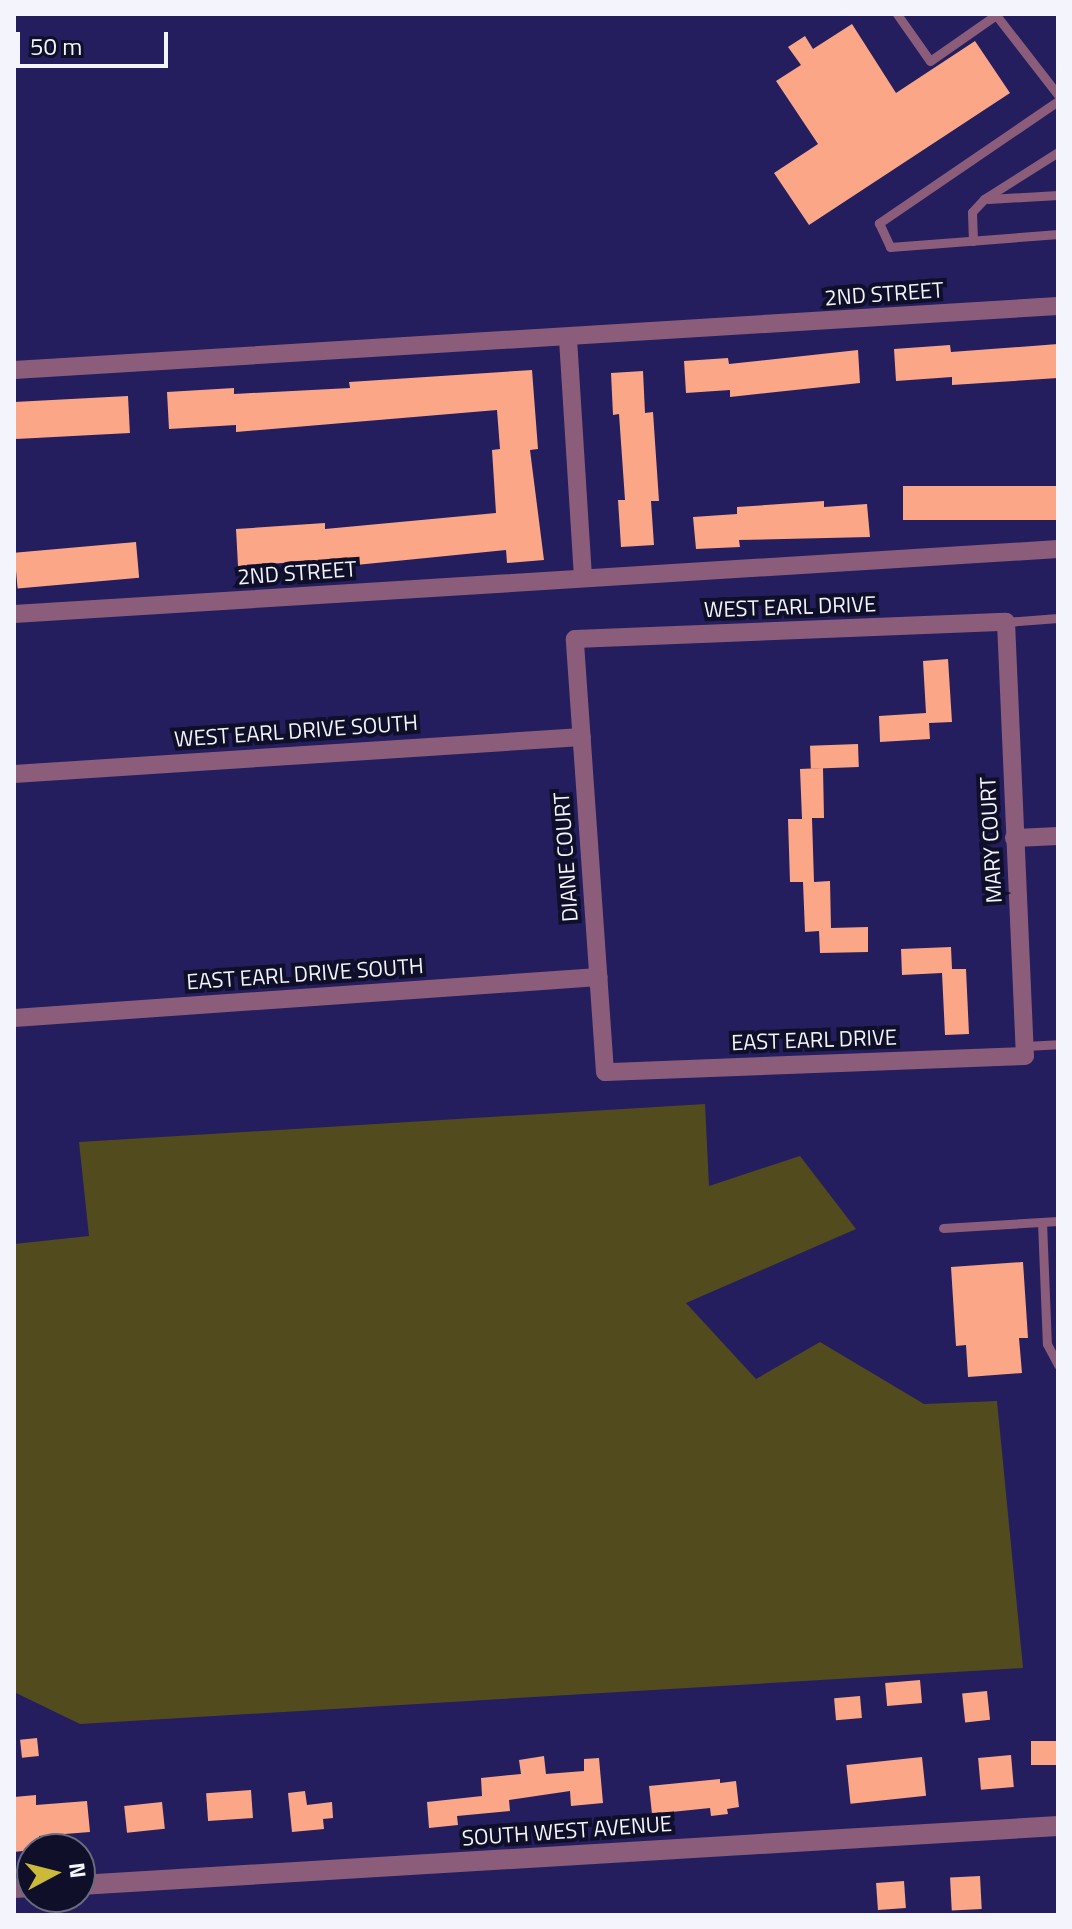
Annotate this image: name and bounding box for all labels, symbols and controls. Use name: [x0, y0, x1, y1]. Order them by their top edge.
scale bar: [20, 16, 172, 66]
text: 50 m: [30, 28, 82, 64]
street label: 2ND STREET: [824, 277, 944, 311]
street label: 2ND STREET: [237, 556, 357, 590]
street label: WEST EARL DRIVE: [703, 591, 877, 623]
street label: WEST EARL DRIVE SOUTH: [173, 709, 419, 753]
street label: MARY COURT: [975, 776, 1007, 904]
street label: DIANE COURT: [548, 791, 584, 923]
street label: EAST EARL DRIVE SOUTH: [186, 953, 424, 995]
street label: EAST EARL DRIVE: [731, 1024, 897, 1056]
street label: SOUTH WEST AVENUE: [461, 1810, 673, 1852]
north arrow: [16, 1833, 96, 1913]
text: N: [60, 1861, 96, 1880]

